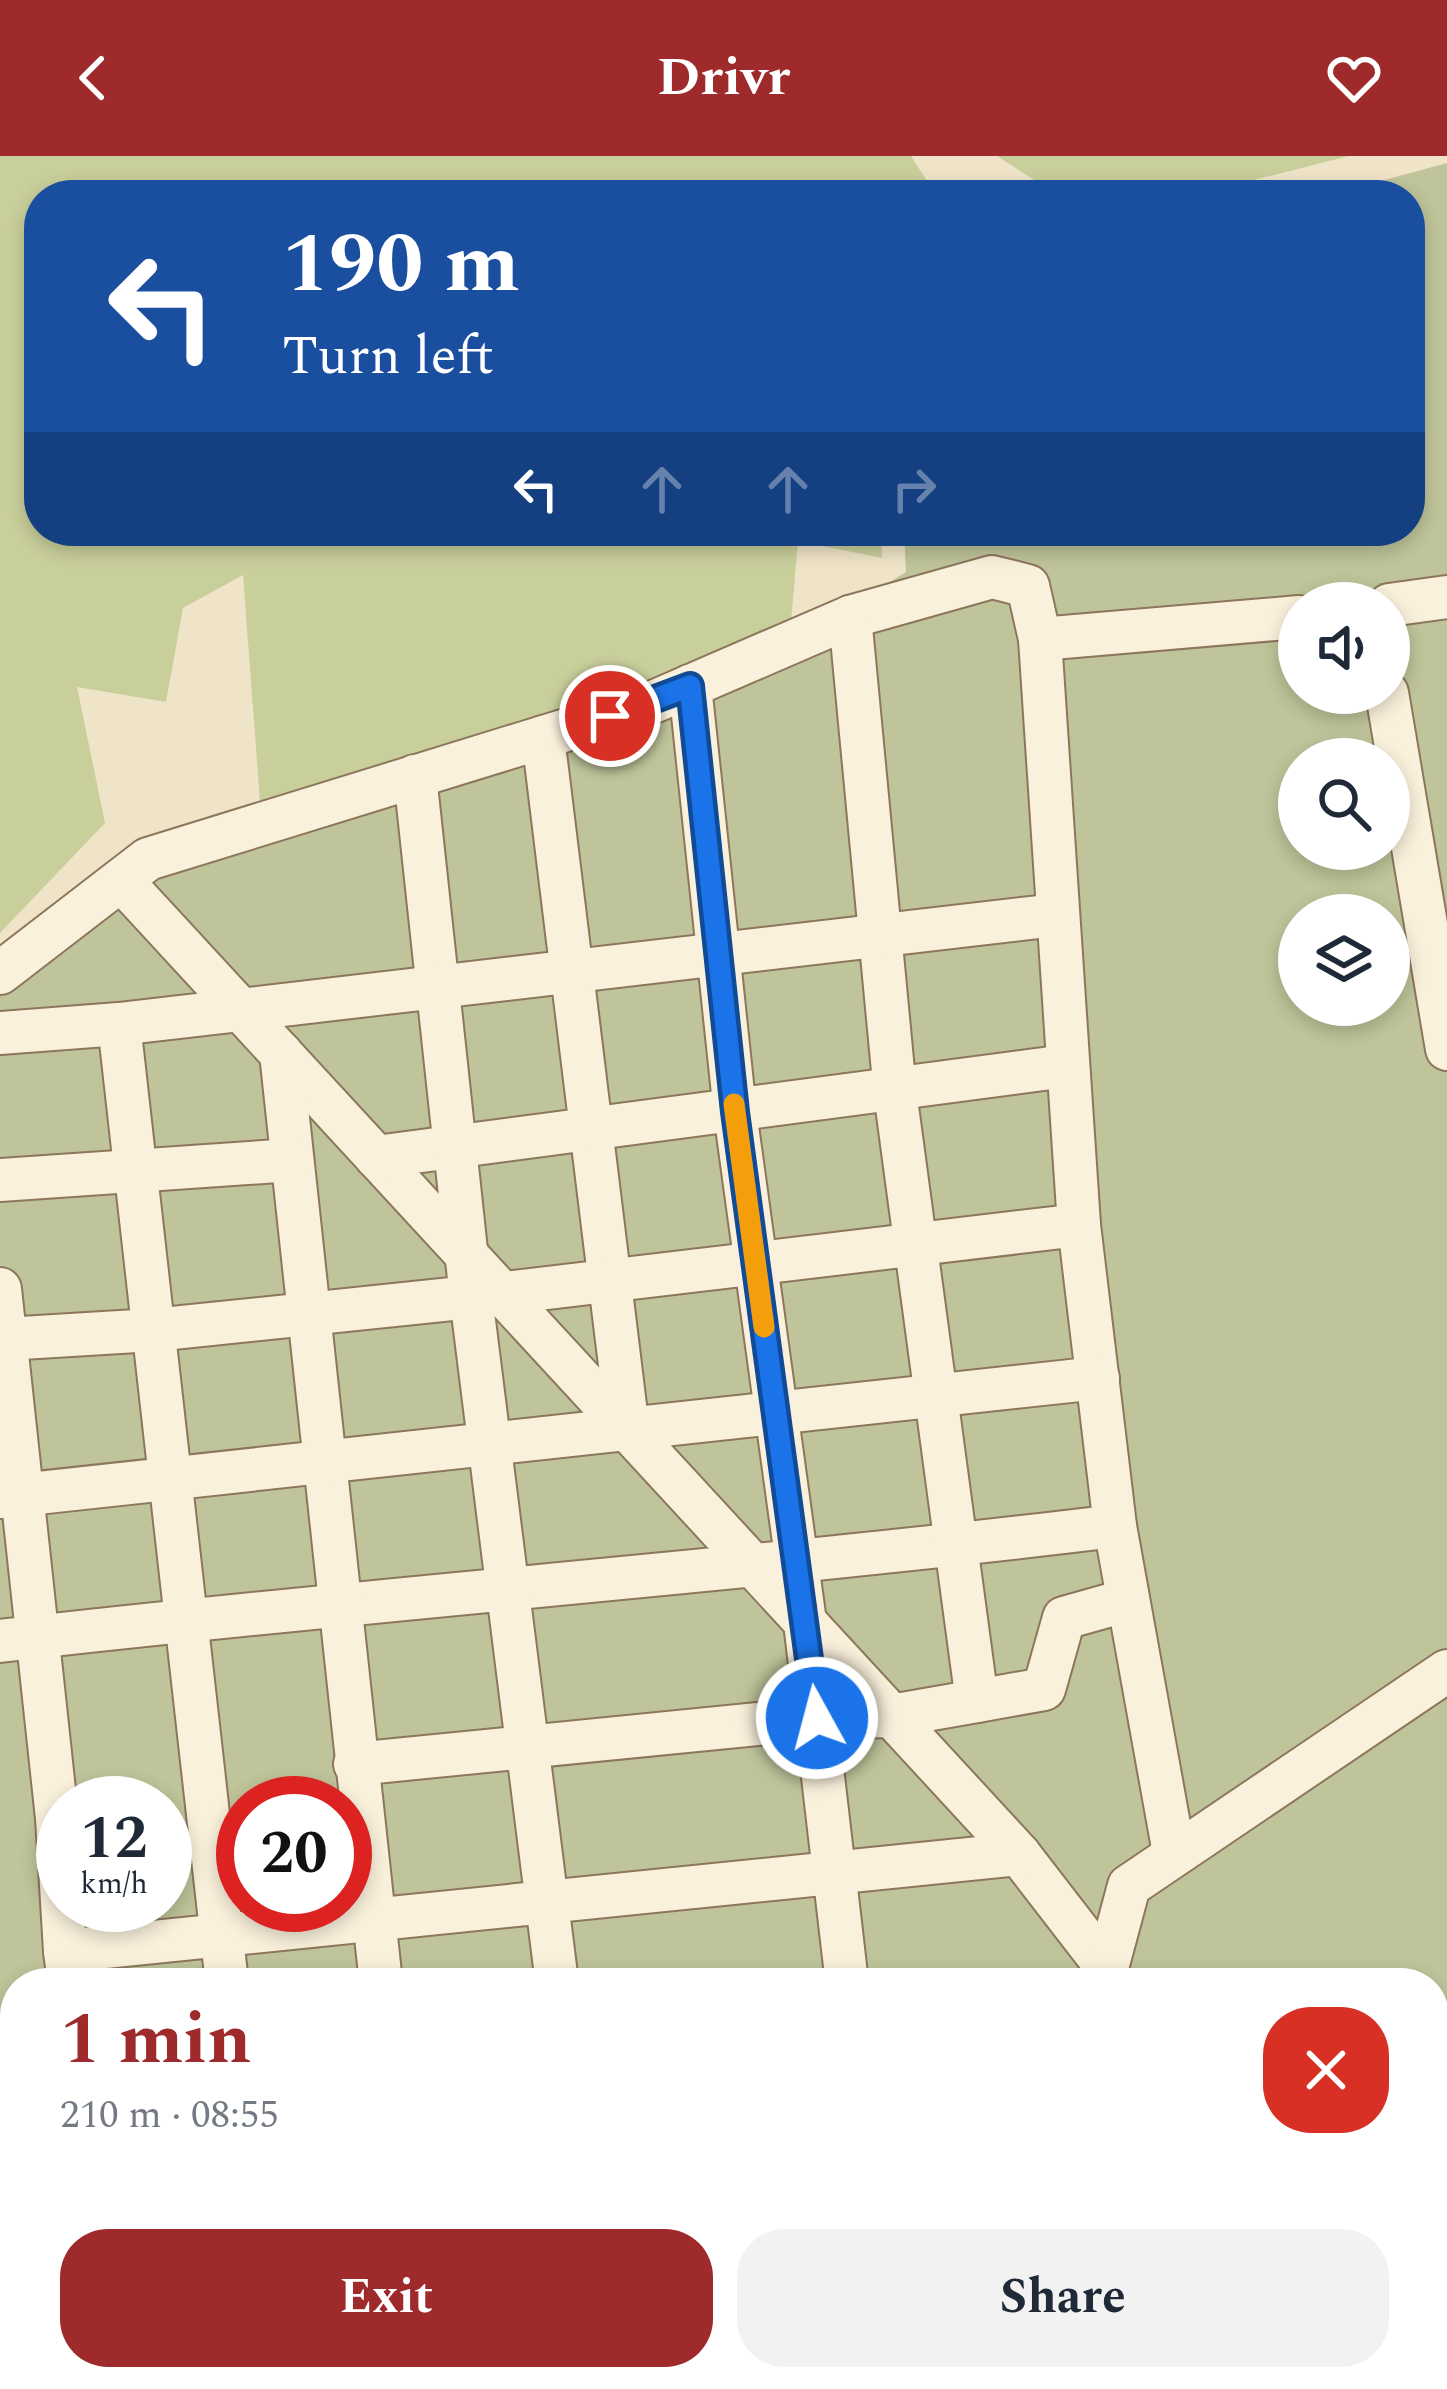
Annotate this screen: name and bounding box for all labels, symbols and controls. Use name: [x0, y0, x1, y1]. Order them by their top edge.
text: Drivr: [657, 37, 790, 119]
icon: back: [60, 45, 126, 111]
icon: heart: [1321, 45, 1387, 111]
text: 190 m: [282, 201, 520, 329]
icon: left: [84, 228, 240, 384]
text: Turn left: [282, 316, 494, 398]
icon: left: [503, 456, 569, 522]
icon: ahead: [629, 456, 695, 522]
icon: ahead: [755, 456, 821, 522]
icon: right: [881, 456, 947, 522]
map controls: [1278, 582, 1410, 1026]
button: sound: [1278, 582, 1410, 714]
pin: [559, 665, 661, 767]
icon: arrive: [577, 683, 643, 749]
button: search: [1278, 738, 1410, 870]
button: layers: [1278, 894, 1410, 1026]
position arrow: [754, 1655, 880, 1781]
speed limit sign: 20: [216, 1776, 372, 1932]
text: 12: [80, 1793, 148, 1885]
text: km/h: [80, 1861, 148, 1907]
text: 1 min: [60, 1986, 252, 2095]
button: close: [1263, 2007, 1389, 2133]
text: 210 m · 08:55: [60, 2086, 279, 2145]
button: Exit: [60, 2229, 713, 2367]
button: Share: [737, 2229, 1389, 2367]

